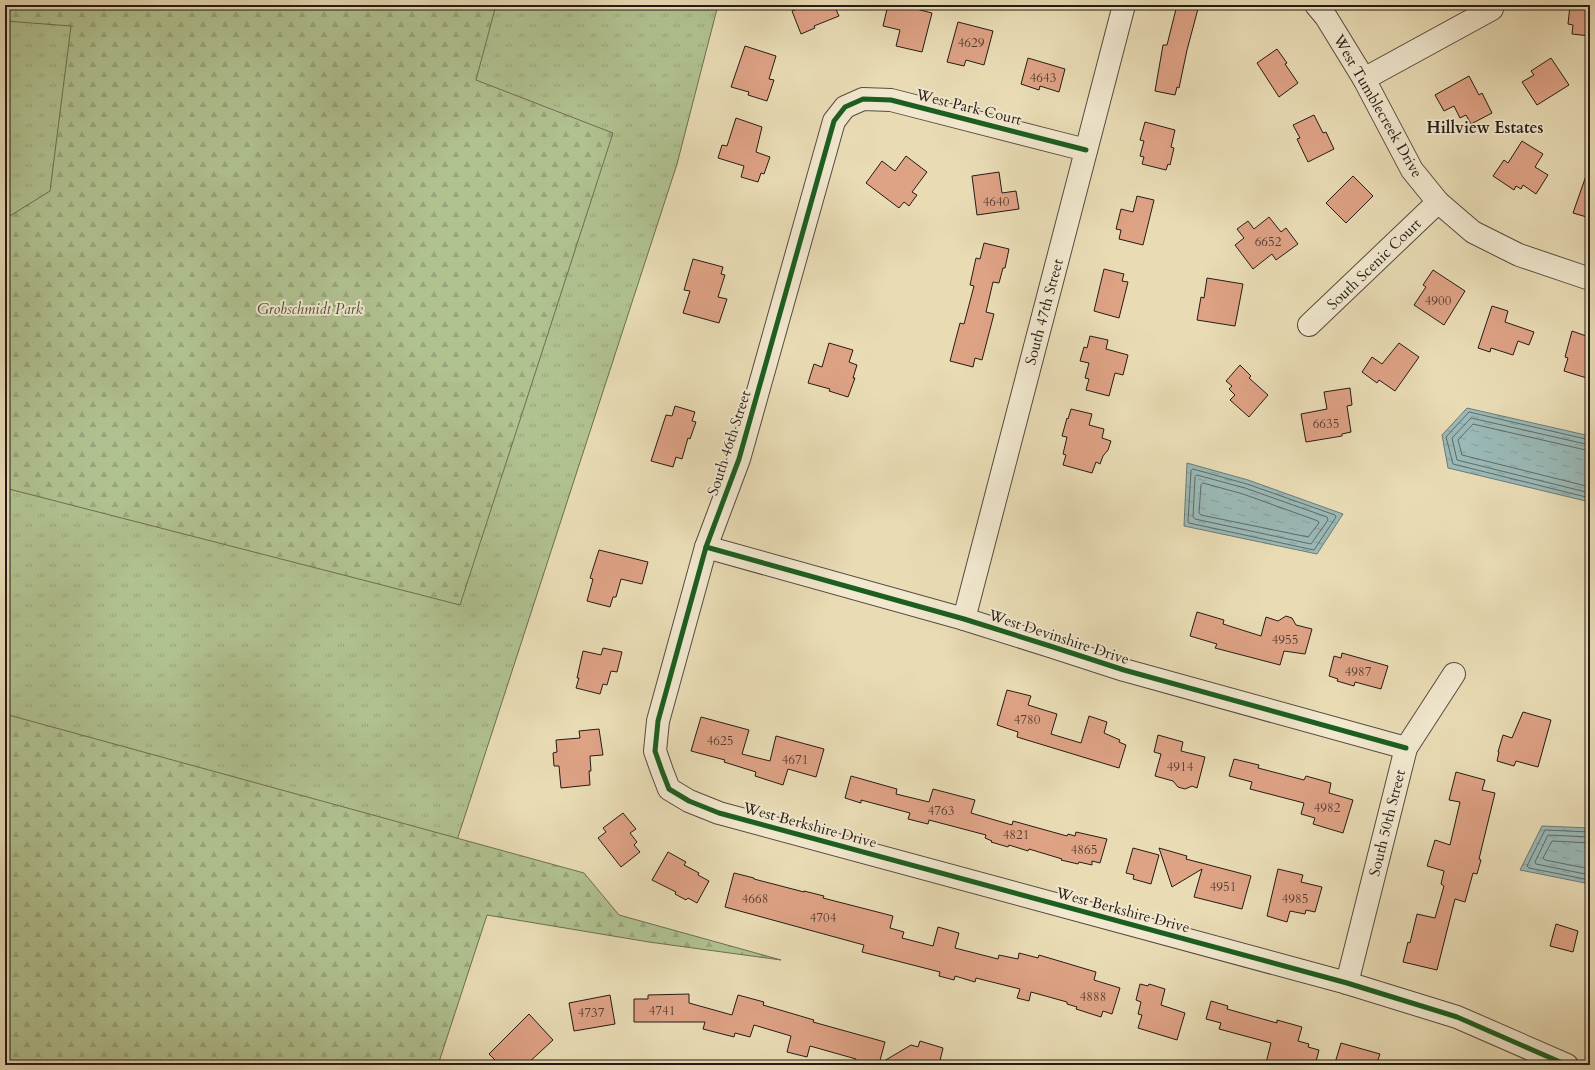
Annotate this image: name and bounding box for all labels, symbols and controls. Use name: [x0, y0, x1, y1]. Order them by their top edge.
street label: West Tumblecreek Drive: [1328, 30, 1427, 181]
house number: 4629: [958, 34, 985, 52]
house number: 4643: [1030, 69, 1056, 87]
street label: West Park Court: [913, 84, 1024, 130]
district label: Hillview Estates: [1427, 117, 1543, 139]
house number: 4640: [983, 193, 1010, 211]
street label: South Scenic Court: [1323, 214, 1426, 314]
house number: 6652: [1255, 233, 1282, 251]
street label: South 47th Street: [1020, 256, 1068, 367]
house number: 4900: [1425, 292, 1452, 310]
park label: Grobschmidt Park: [257, 299, 364, 319]
street label: South 46th Street: [703, 388, 755, 498]
house number: 6635: [1313, 415, 1339, 433]
street label: West Devinshire Drive: [985, 605, 1132, 669]
house number: 4955: [1272, 631, 1298, 649]
house number: 4987: [1345, 663, 1372, 681]
house number: 4780: [1014, 711, 1041, 729]
house number: 4625: [707, 732, 733, 750]
house number: 4671: [782, 751, 808, 769]
house number: 4914: [1167, 758, 1194, 776]
street label: South 50th Street: [1364, 767, 1410, 878]
street label: West Berkshire Drive: [740, 797, 879, 853]
house number: 4982: [1314, 799, 1341, 817]
house number: 4763: [928, 802, 954, 820]
house number: 4821: [1003, 826, 1029, 844]
house number: 4865: [1071, 841, 1097, 859]
house number: 4951: [1210, 878, 1236, 896]
street label: West Berkshire Drive: [1053, 882, 1192, 938]
house number: 4668: [742, 890, 768, 908]
house number: 4985: [1282, 890, 1308, 908]
house number: 4704: [810, 909, 837, 927]
house number: 4888: [1080, 988, 1106, 1006]
house number: 4741: [649, 1002, 675, 1020]
house number: 4737: [578, 1004, 605, 1022]

